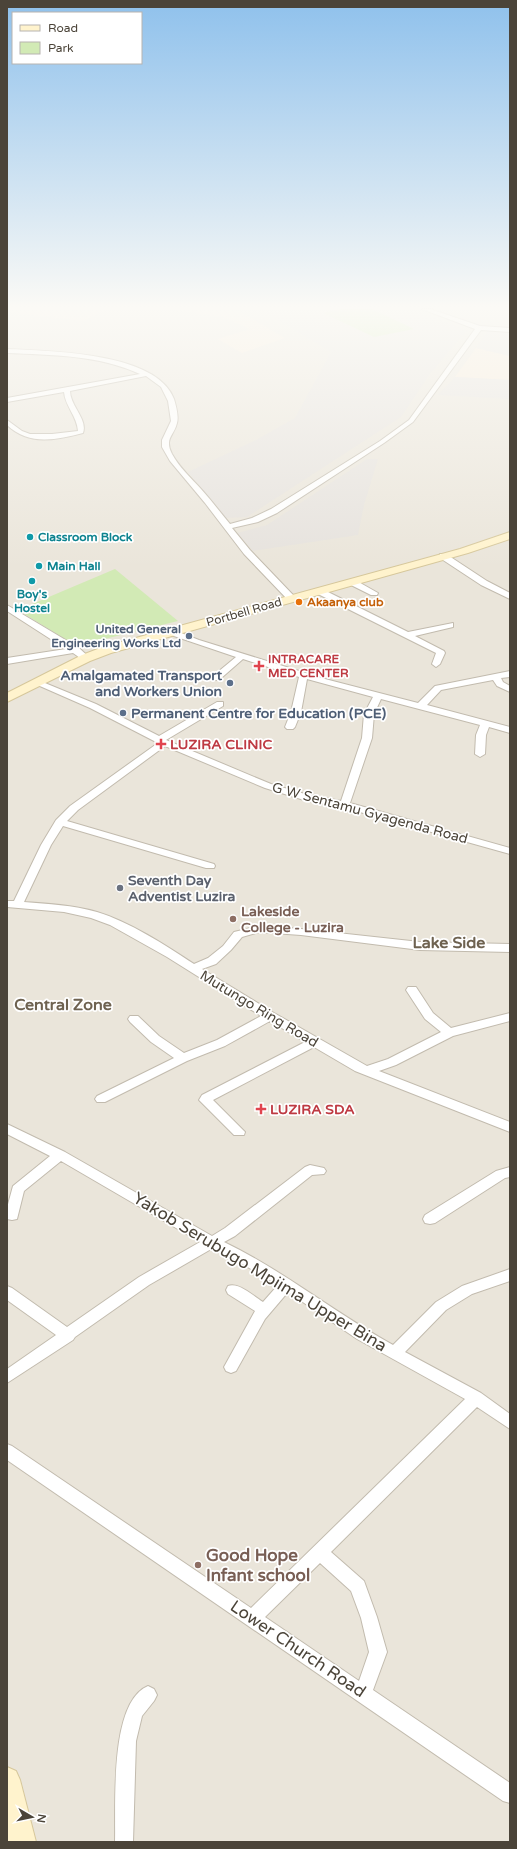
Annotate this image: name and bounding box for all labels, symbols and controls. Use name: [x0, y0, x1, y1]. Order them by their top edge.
legend: [12, 12, 142, 64]
text: Road: [48, 21, 78, 35]
text: Park: [48, 41, 74, 55]
place label: Classroom Block: [38, 530, 133, 544]
marker: Classroom Block: [25, 532, 35, 542]
place label: Main Hall: [47, 559, 101, 573]
marker: Main Hall: [34, 561, 44, 571]
marker: Boy's Hostel: [27, 576, 37, 586]
place label: Boy's Hostel: [14, 587, 50, 615]
street label: Portbell Road: [205, 595, 283, 629]
place label: Akaanya club: [307, 595, 384, 610]
marker: Akaanya club: [294, 597, 304, 607]
place label: United General Engineering Works Ltd: [51, 622, 181, 651]
marker: United General Engineering Works Ltd: [184, 631, 194, 641]
place label: INTRACARE MED CENTER: [268, 652, 349, 680]
marker: INTRACARE MED CENTER: [253, 660, 265, 672]
place label: Amalgamated Transport and Workers Union: [60, 667, 223, 700]
marker: Amalgamated Transport and Workers Union: [225, 678, 235, 688]
place label: Permanent Centre for Education (PCE): [131, 705, 386, 722]
marker: Permanent Centre for Education (PCE): [118, 708, 128, 718]
place label: LUZIRA CLINIC: [170, 736, 272, 753]
marker: LUZIRA CLINIC: [155, 738, 167, 750]
street label: G W Sentamu Gyagenda Road: [270, 779, 470, 847]
place label: Seventh Day Adventist Luzira: [128, 872, 236, 905]
marker: Seventh Day Adventist Luzira: [115, 883, 125, 893]
place label: Lakeside College - Luzira: [241, 903, 344, 936]
marker: Lakeside College - Luzira: [228, 914, 238, 924]
district label: Lake Side: [413, 933, 485, 953]
street label: Mutungo Ring Road: [197, 967, 321, 1051]
district label: Central Zone: [14, 995, 112, 1015]
place label: LUZIRA SDA: [270, 1101, 355, 1118]
marker: LUZIRA SDA: [255, 1103, 267, 1115]
street label: Yakob Serubugo Mpiima Upper Bina: [129, 1188, 391, 1356]
place label: Good Hope Infant school: [206, 1545, 310, 1586]
marker: Good Hope Infant school: [193, 1560, 203, 1570]
street label: Lower Church Road: [226, 1596, 370, 1702]
north arrow: [12, 1797, 52, 1837]
text: N: [34, 1813, 48, 1824]

